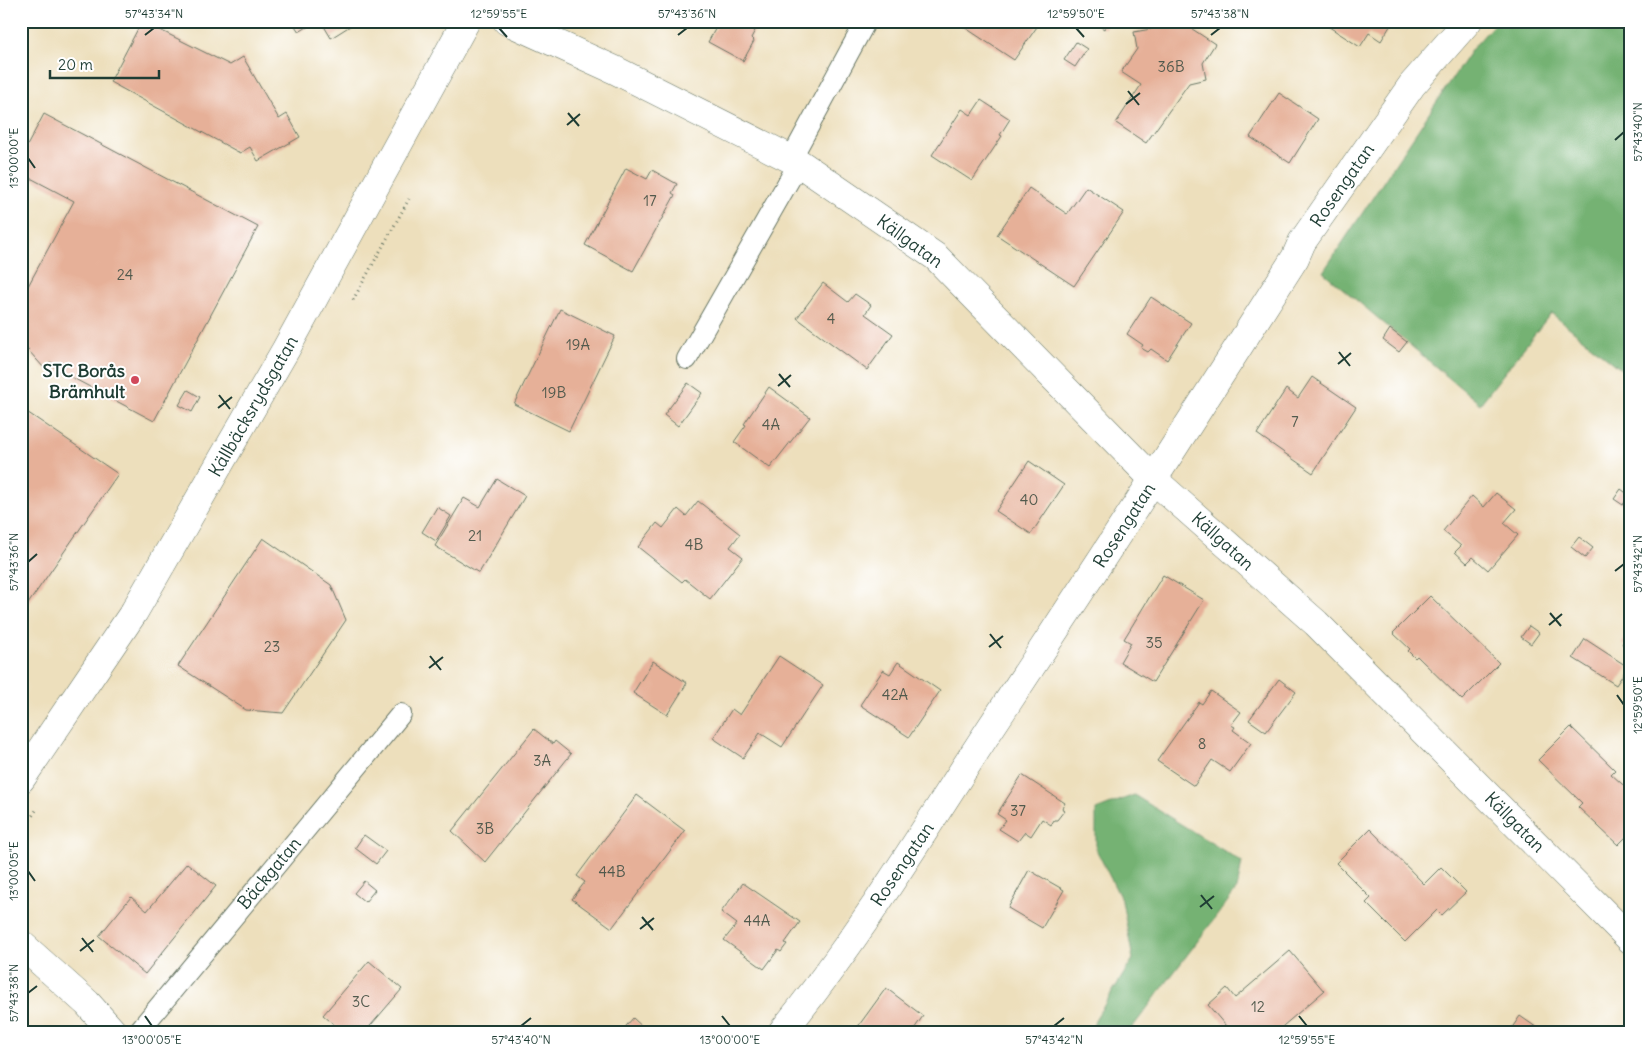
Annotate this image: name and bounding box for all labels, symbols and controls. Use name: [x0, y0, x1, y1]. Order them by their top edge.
text: 57°43'34"N: [125, 6, 183, 21]
text: 12°59'55"E: [471, 6, 527, 21]
text: 57°43'36"N: [658, 6, 716, 21]
text: 12°59'50"E: [1047, 6, 1105, 21]
text: 57°43'38"N: [1191, 6, 1249, 21]
scale bar: [50, 48, 159, 80]
text: 20 m: [58, 55, 93, 74]
house number: 36B: [1157, 57, 1185, 76]
text: 57°43'40"N: [1630, 102, 1645, 162]
text: 13°00'00"E: [6, 128, 21, 188]
street label: Rosengatan: [1305, 139, 1379, 231]
house number: 17: [643, 191, 657, 210]
street label: Källgatan: [872, 209, 948, 273]
house number: 24: [117, 265, 134, 284]
house number: 4: [827, 309, 836, 328]
street label: Källbäcksrydsgatan: [203, 331, 303, 481]
house number: 19A: [566, 335, 590, 354]
place label: STC Borås Brämhult: [42, 359, 126, 403]
marker: STC Borås Brämhult: [129, 374, 141, 386]
house number: 19B: [542, 383, 566, 402]
house number: 7: [1291, 412, 1299, 431]
house number: 4A: [762, 415, 781, 434]
street label: Rosengatan: [1088, 478, 1160, 572]
house number: 40: [1020, 490, 1038, 509]
street label: Källgatan: [1187, 507, 1259, 575]
house number: 21: [468, 526, 482, 545]
text: 57°43'36"N: [6, 533, 21, 591]
house number: 4B: [685, 535, 703, 554]
text: 57°43'42"N: [1630, 535, 1645, 593]
house number: 35: [1145, 633, 1163, 652]
house number: 23: [264, 637, 280, 656]
text: 12°59'50"E: [1630, 676, 1645, 734]
house number: 42A: [882, 685, 909, 704]
house number: 8: [1198, 734, 1206, 753]
house number: 3A: [533, 751, 551, 770]
street label: Källgatan: [1480, 787, 1550, 857]
house number: 37: [1010, 801, 1026, 820]
street label: Rosengatan: [865, 817, 939, 911]
house number: 3B: [476, 819, 494, 838]
street label: Bäckgatan: [232, 832, 306, 914]
text: 13°00'05"E: [6, 841, 21, 901]
house number: 44B: [598, 862, 626, 881]
house number: 44A: [744, 911, 771, 930]
text: 57°43'38"N: [6, 964, 21, 1022]
house number: 3C: [352, 992, 370, 1011]
house number: 12: [1251, 997, 1265, 1016]
text: 13°00'05"E: [122, 1032, 182, 1047]
text: 57°43'40"N: [491, 1032, 551, 1047]
text: 13°00'00"E: [700, 1032, 760, 1047]
text: 57°43'42"N: [1025, 1032, 1083, 1047]
text: 12°59'55"E: [1279, 1032, 1335, 1047]

